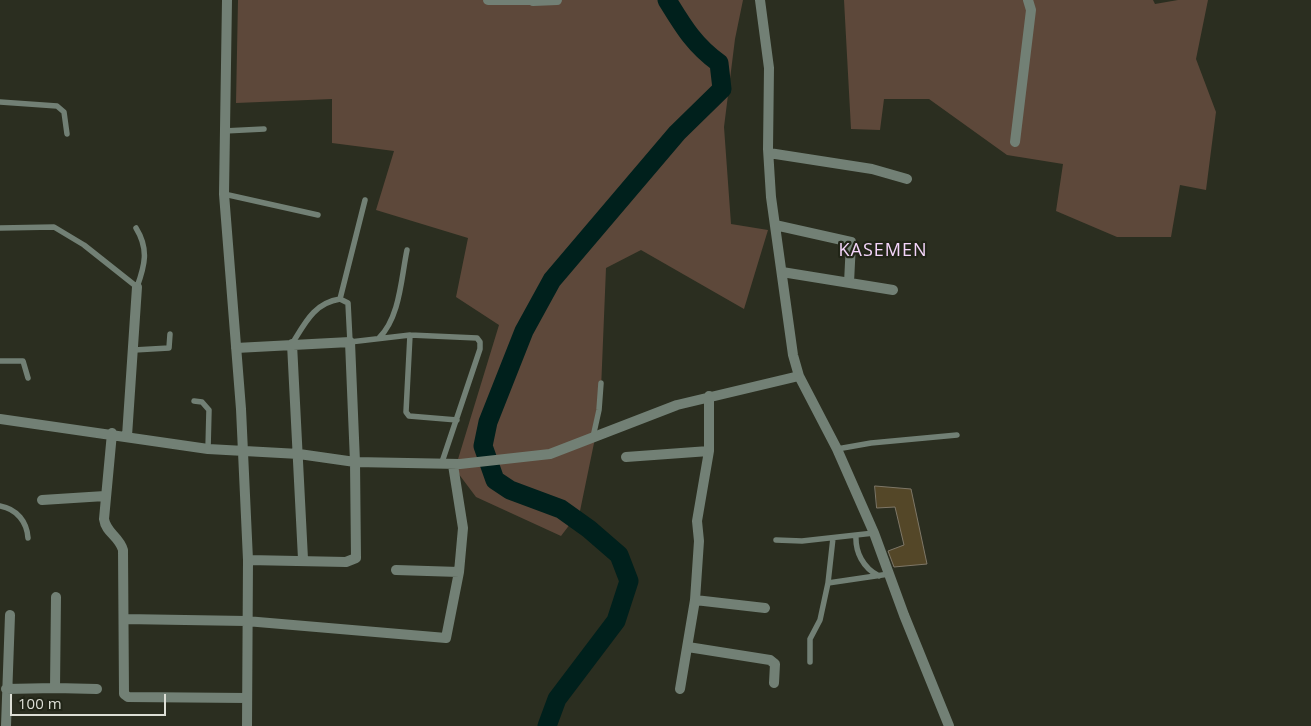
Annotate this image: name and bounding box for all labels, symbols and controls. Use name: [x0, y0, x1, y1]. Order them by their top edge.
district label: KASEMEN: [838, 240, 928, 262]
scale bar: [12, 684, 169, 716]
text: 100 m: [18, 693, 62, 713]

